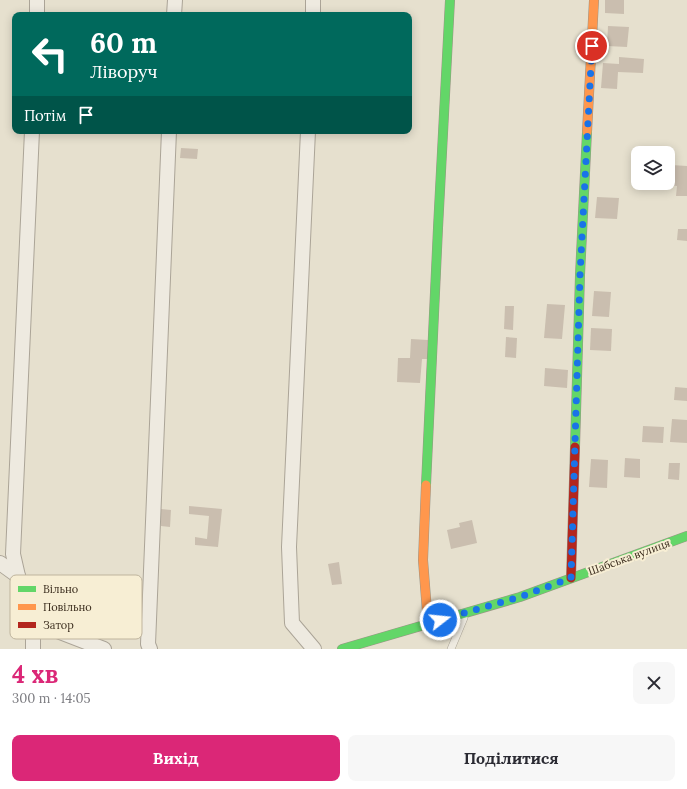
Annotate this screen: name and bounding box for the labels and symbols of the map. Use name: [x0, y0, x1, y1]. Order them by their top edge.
pin: [575, 29, 609, 63]
street label: Шабська вулиця: [586, 536, 672, 578]
legend: [10, 575, 142, 639]
text: Вільно: [43, 582, 78, 596]
position arrow: [419, 599, 461, 641]
text: Повільно: [43, 600, 92, 614]
text: Затор: [43, 618, 74, 632]

